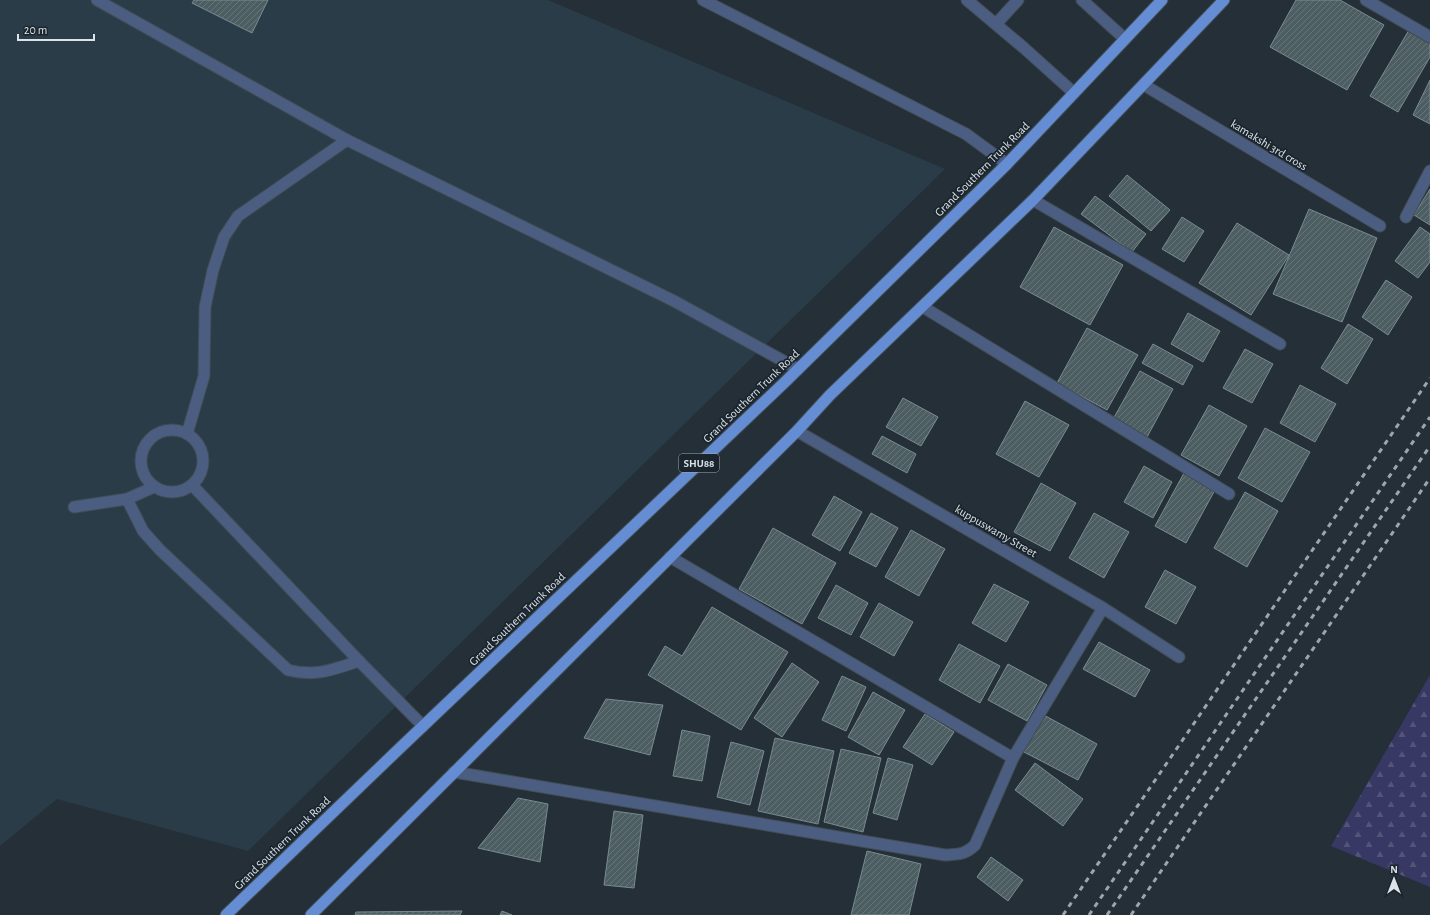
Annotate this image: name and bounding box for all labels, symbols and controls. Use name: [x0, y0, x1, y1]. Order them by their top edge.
scale bar: [18, 16, 94, 42]
text: 20 m: [24, 24, 47, 36]
street label: kamakshi 3rd cross: [1229, 117, 1309, 173]
street label: Grand Southern Trunk Road: [932, 119, 1032, 219]
street label: Grand Southern Trunk Road: [701, 347, 801, 445]
road number: SHU88: [679, 454, 719, 472]
street label: kuppuswamy Street: [952, 503, 1039, 560]
street label: Grand Southern Trunk Road: [467, 570, 567, 668]
street label: Grand Southern Trunk Road: [232, 794, 332, 892]
north arrow: [1374, 859, 1414, 899]
text: N: [1390, 864, 1398, 875]

